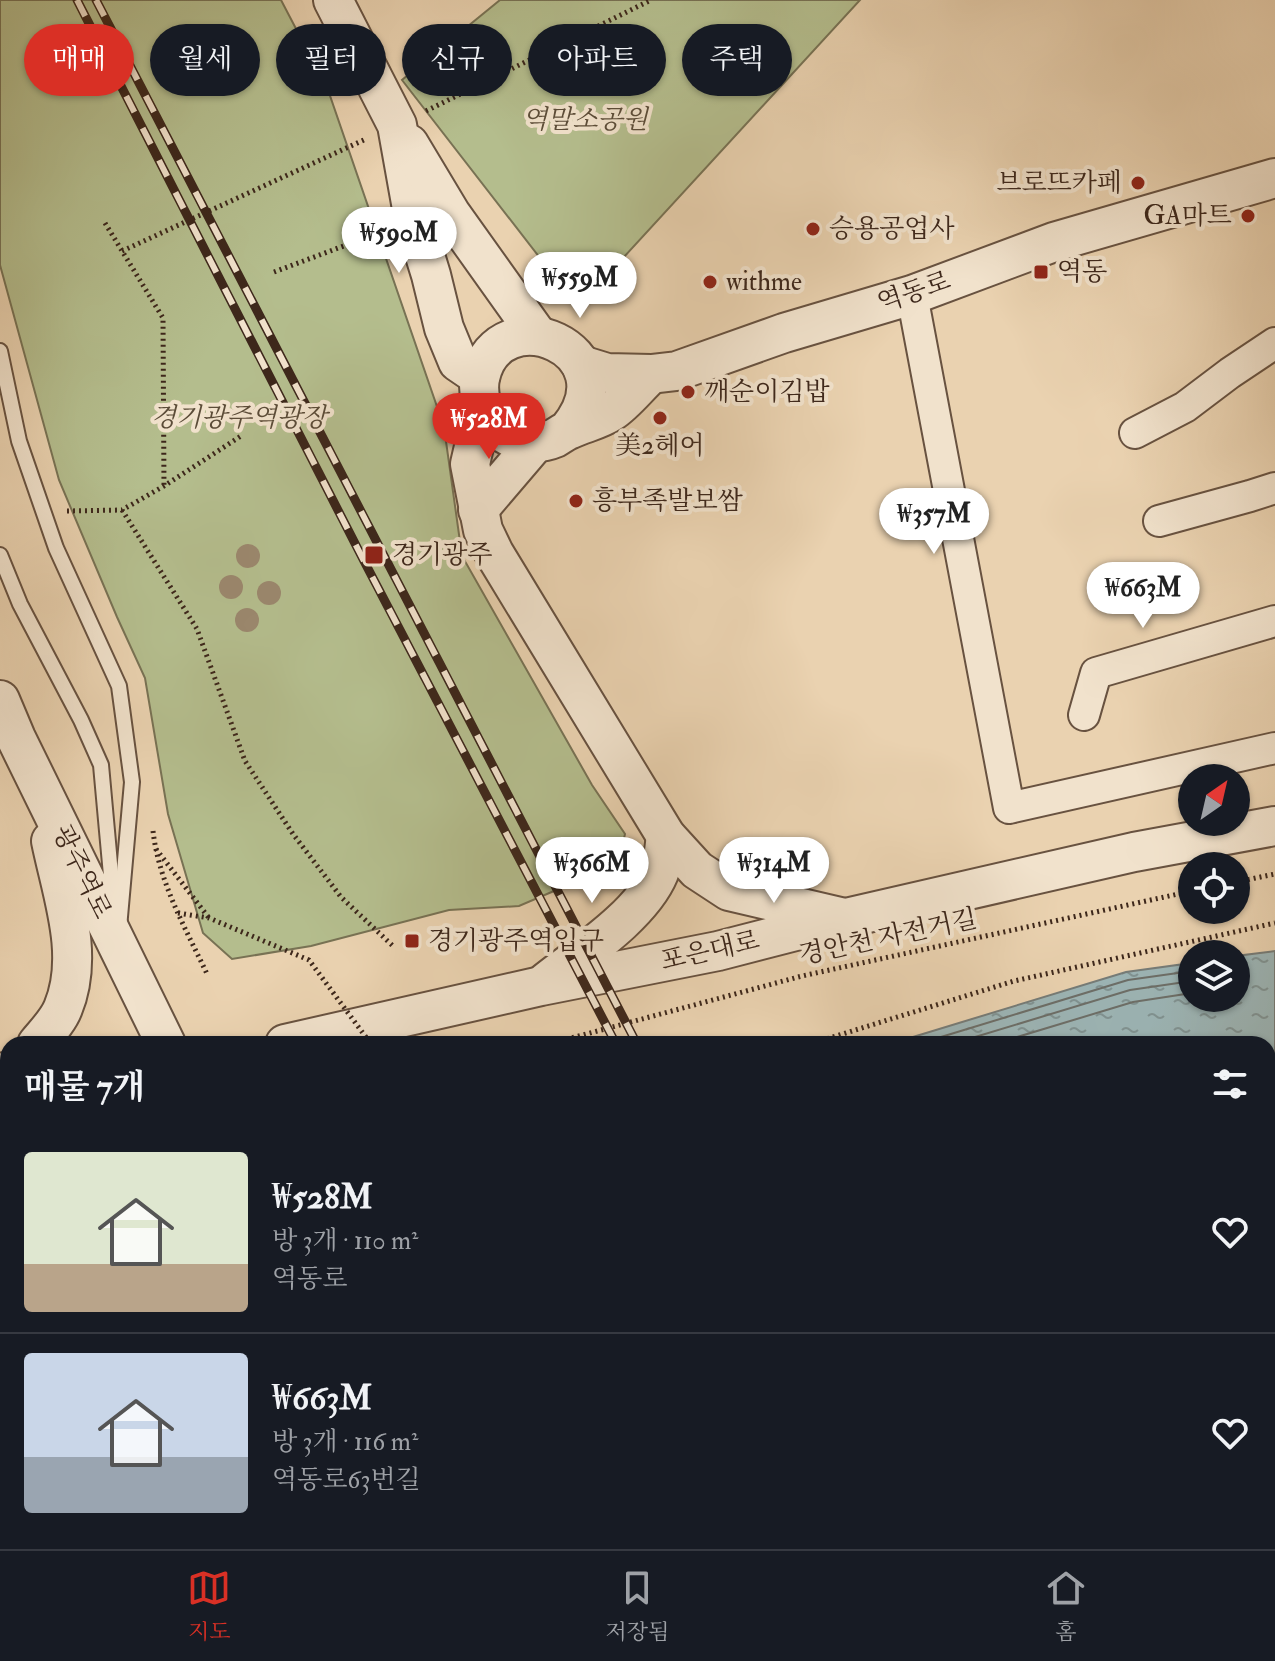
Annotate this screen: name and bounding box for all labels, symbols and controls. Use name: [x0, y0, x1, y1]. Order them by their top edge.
chip: 매매: [24, 24, 134, 96]
chip: 월세: [150, 24, 260, 96]
chip: 필터: [276, 24, 386, 96]
chip: 신규: [402, 24, 512, 96]
chip: 아파트: [528, 24, 666, 96]
chip: 주택: [682, 24, 792, 96]
park label: 역말소공원: [522, 104, 650, 136]
place label: 브로뜨카페: [996, 167, 1122, 199]
marker: 브로뜨카페: [1129, 174, 1147, 192]
place label: GA마트: [1143, 200, 1232, 232]
pin: ₩590M: [343, 207, 455, 275]
marker: GA마트: [1239, 207, 1257, 225]
place label: 승용공업사: [829, 213, 955, 245]
text: ₩590M: [360, 217, 438, 249]
marker: 승용공업사: [804, 220, 822, 238]
pin: ₩559M: [524, 252, 636, 320]
place label: 역동: [1057, 256, 1107, 288]
text: ₩559M: [542, 262, 618, 294]
marker: 역동: [1032, 263, 1050, 281]
street label: 역동로: [873, 265, 955, 319]
place label: withme: [726, 266, 802, 298]
marker: withme: [701, 273, 719, 291]
place label: 깨순이김밥: [704, 376, 830, 408]
marker: 깨순이김밥: [679, 383, 697, 401]
pin: ₩528M: [433, 393, 545, 461]
park label: 경기광주역광장: [151, 402, 331, 434]
text: ₩528M: [450, 403, 528, 435]
marker: 美2헤어: [651, 409, 669, 427]
place label: 美2헤어: [615, 430, 705, 462]
place label: 흥부족발보쌈: [592, 485, 744, 517]
pin: ₩357M: [878, 488, 990, 556]
marker: 흥부족발보쌈: [567, 492, 585, 510]
text: ₩357M: [897, 498, 971, 530]
place label: 경기광주: [392, 539, 492, 571]
marker: 경기광주: [363, 544, 385, 566]
pin: ₩663M: [1087, 562, 1199, 630]
text: ₩663M: [1105, 572, 1181, 604]
north arrow: [1178, 764, 1250, 836]
map controls: [1178, 764, 1250, 1012]
street label: 광주역로: [46, 820, 118, 924]
pin: ₩366M: [536, 837, 648, 905]
pin: ₩314M: [718, 837, 830, 905]
text: ₩366M: [554, 847, 630, 879]
text: ₩314M: [737, 847, 811, 879]
button: locate: [1178, 852, 1250, 924]
street label: 경안천 자전거길: [796, 903, 980, 971]
street label: 포은대로: [657, 924, 763, 978]
place label: 경기광주역입구: [428, 925, 604, 957]
marker: 경기광주역입구: [403, 932, 421, 950]
button: layers: [1178, 940, 1250, 1012]
icon: filters: [1208, 1062, 1252, 1106]
text: 매물 7개: [24, 1066, 145, 1109]
text: ₩528M: [272, 1176, 373, 1219]
icon: home: [88, 1184, 184, 1280]
icon: heart: [1208, 1210, 1252, 1254]
text: 방 3개 · 110 m²: [272, 1225, 418, 1257]
text: 역동로: [272, 1263, 347, 1295]
text: ₩663M: [272, 1377, 372, 1420]
icon: home: [88, 1385, 184, 1481]
icon: heart: [1208, 1411, 1252, 1455]
text: 방 3개 · 116 m²: [272, 1426, 418, 1458]
text: 역동로63번길: [272, 1464, 421, 1496]
tab: 지도: [187, 1566, 231, 1646]
tab: 저장됨: [606, 1566, 669, 1646]
tab: 홈: [1044, 1566, 1088, 1646]

